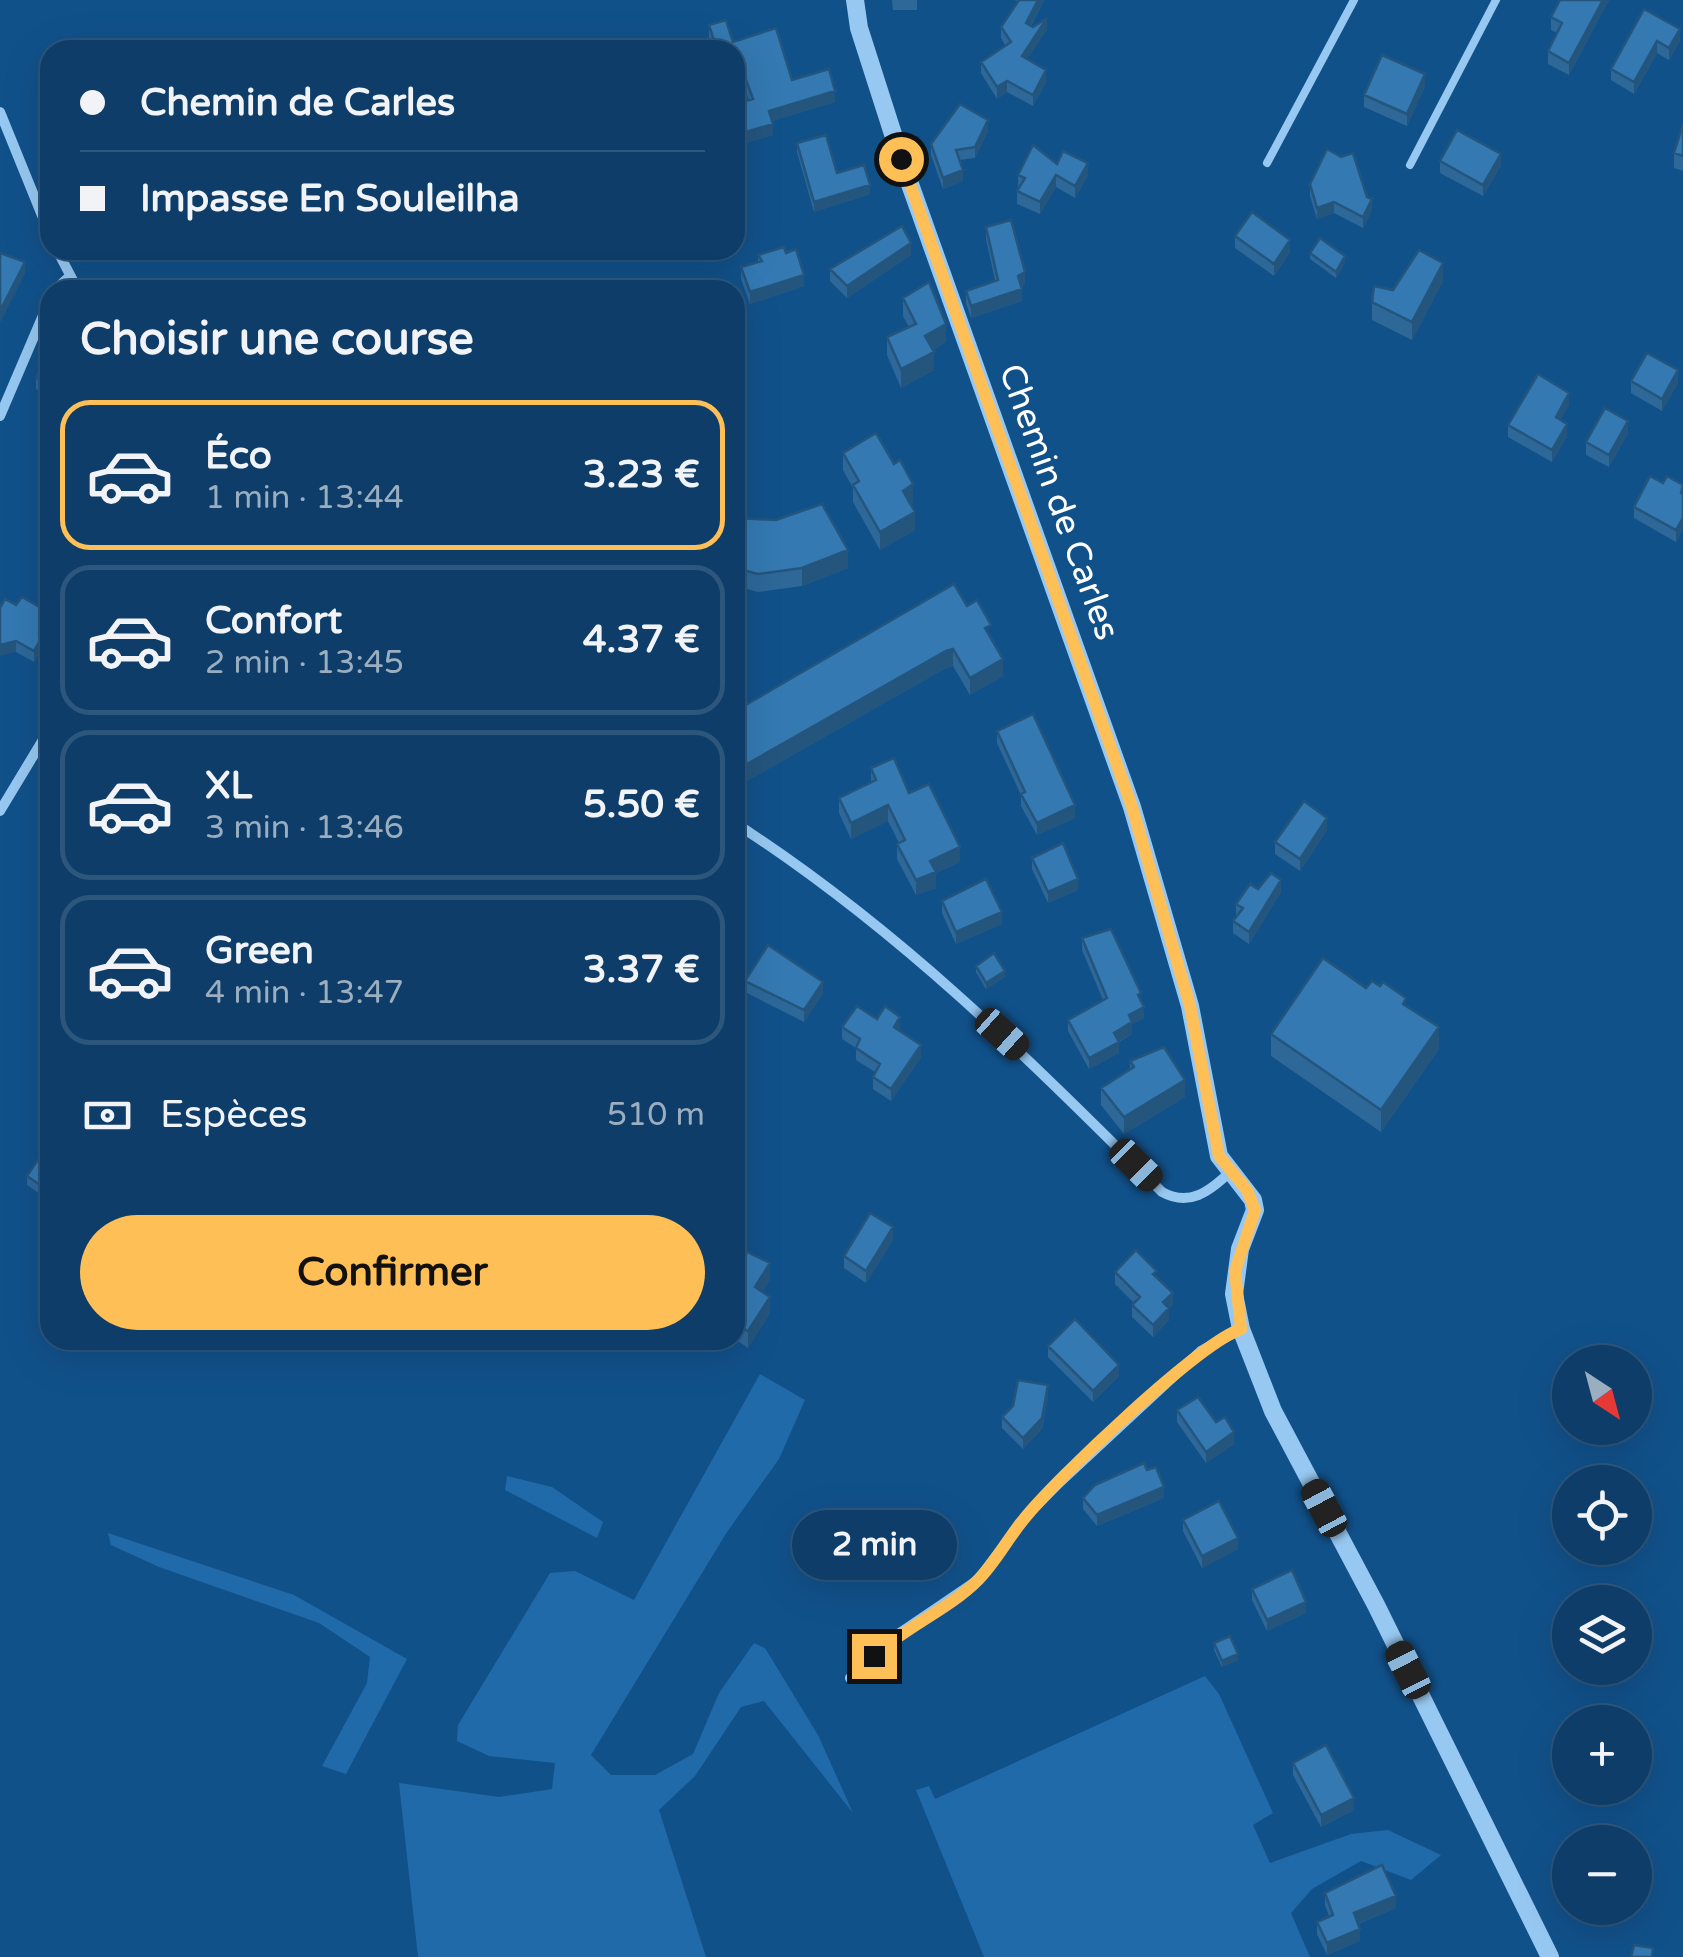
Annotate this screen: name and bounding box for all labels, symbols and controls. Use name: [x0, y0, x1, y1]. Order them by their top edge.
text: Chemin de Carles: [140, 80, 455, 126]
route start: [879, 137, 924, 182]
text: Impasse En Souleilha: [140, 176, 520, 222]
text: Choisir une course: [80, 313, 474, 367]
street label: Chemin de Carles: [990, 358, 1128, 646]
icon: car: [85, 430, 175, 520]
text: Éco: [205, 433, 272, 479]
text: 3.23 €: [583, 452, 700, 498]
text: 1 min · 13:44: [205, 479, 404, 517]
icon: car: [85, 595, 175, 685]
text: Confort: [205, 598, 342, 644]
text: 4.37 €: [583, 617, 700, 663]
text: 2 min · 13:45: [205, 644, 404, 682]
icon: car: [85, 760, 175, 850]
text: XL: [205, 763, 252, 809]
text: 5.50 €: [583, 782, 700, 828]
text: 3 min · 13:46: [205, 809, 404, 847]
icon: car: [85, 925, 175, 1015]
text: Green: [205, 928, 314, 974]
text: 3.37 €: [583, 947, 700, 993]
text: 4 min · 13:47: [205, 974, 404, 1012]
car: [970, 1003, 1034, 1065]
icon: cash: [80, 1088, 135, 1143]
text: Espèces: [160, 1092, 308, 1138]
text: 510 m: [607, 1096, 705, 1134]
car: [1104, 1133, 1168, 1197]
button: Confirmer: [80, 1215, 705, 1330]
north arrow: [1552, 1345, 1652, 1445]
map controls: [1552, 1345, 1652, 1925]
button: locate: [1552, 1465, 1652, 1565]
car: [1297, 1474, 1351, 1542]
callout: 2 min: [792, 1511, 956, 1581]
text: 2 min: [832, 1526, 917, 1564]
button: layers: [1552, 1585, 1652, 1685]
route end: [852, 1634, 897, 1679]
car: [1381, 1636, 1435, 1704]
button: +: [1552, 1705, 1652, 1805]
button: −: [1552, 1825, 1652, 1925]

